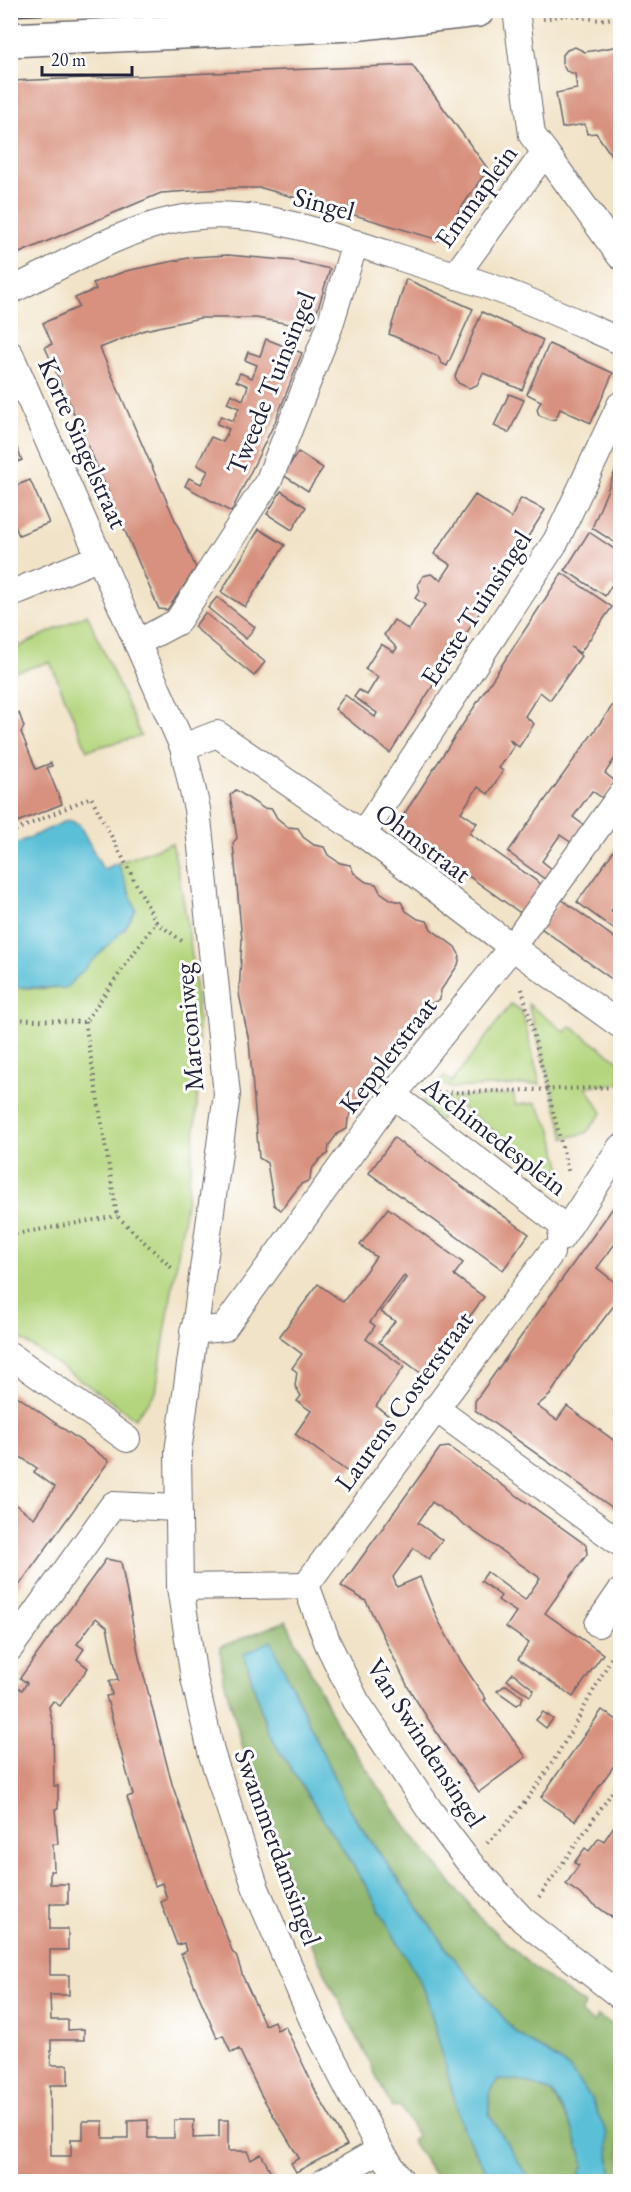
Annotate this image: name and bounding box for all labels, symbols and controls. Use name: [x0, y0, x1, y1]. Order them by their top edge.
scale bar: [42, 39, 132, 77]
text: 20 m: [51, 48, 86, 71]
street label: Emmaplein: [426, 137, 525, 254]
street label: Singel: [290, 179, 359, 228]
street label: Tweede Tuinsingel: [218, 286, 323, 480]
street label: Korte Singelstraat: [30, 352, 137, 534]
street label: Eerste Tuinsingel: [412, 523, 539, 692]
street label: Ohmstraat: [368, 795, 479, 891]
street label: Marconiweg: [165, 961, 212, 1093]
street label: Kepplerstraat: [331, 989, 444, 1120]
street label: Archimedesplein: [415, 1067, 575, 1203]
street label: Laurens Costerstraat: [326, 1303, 481, 1498]
street label: Van Swindensingel: [359, 1652, 494, 1834]
street label: Swammerdamsingel: [227, 1744, 330, 1950]

